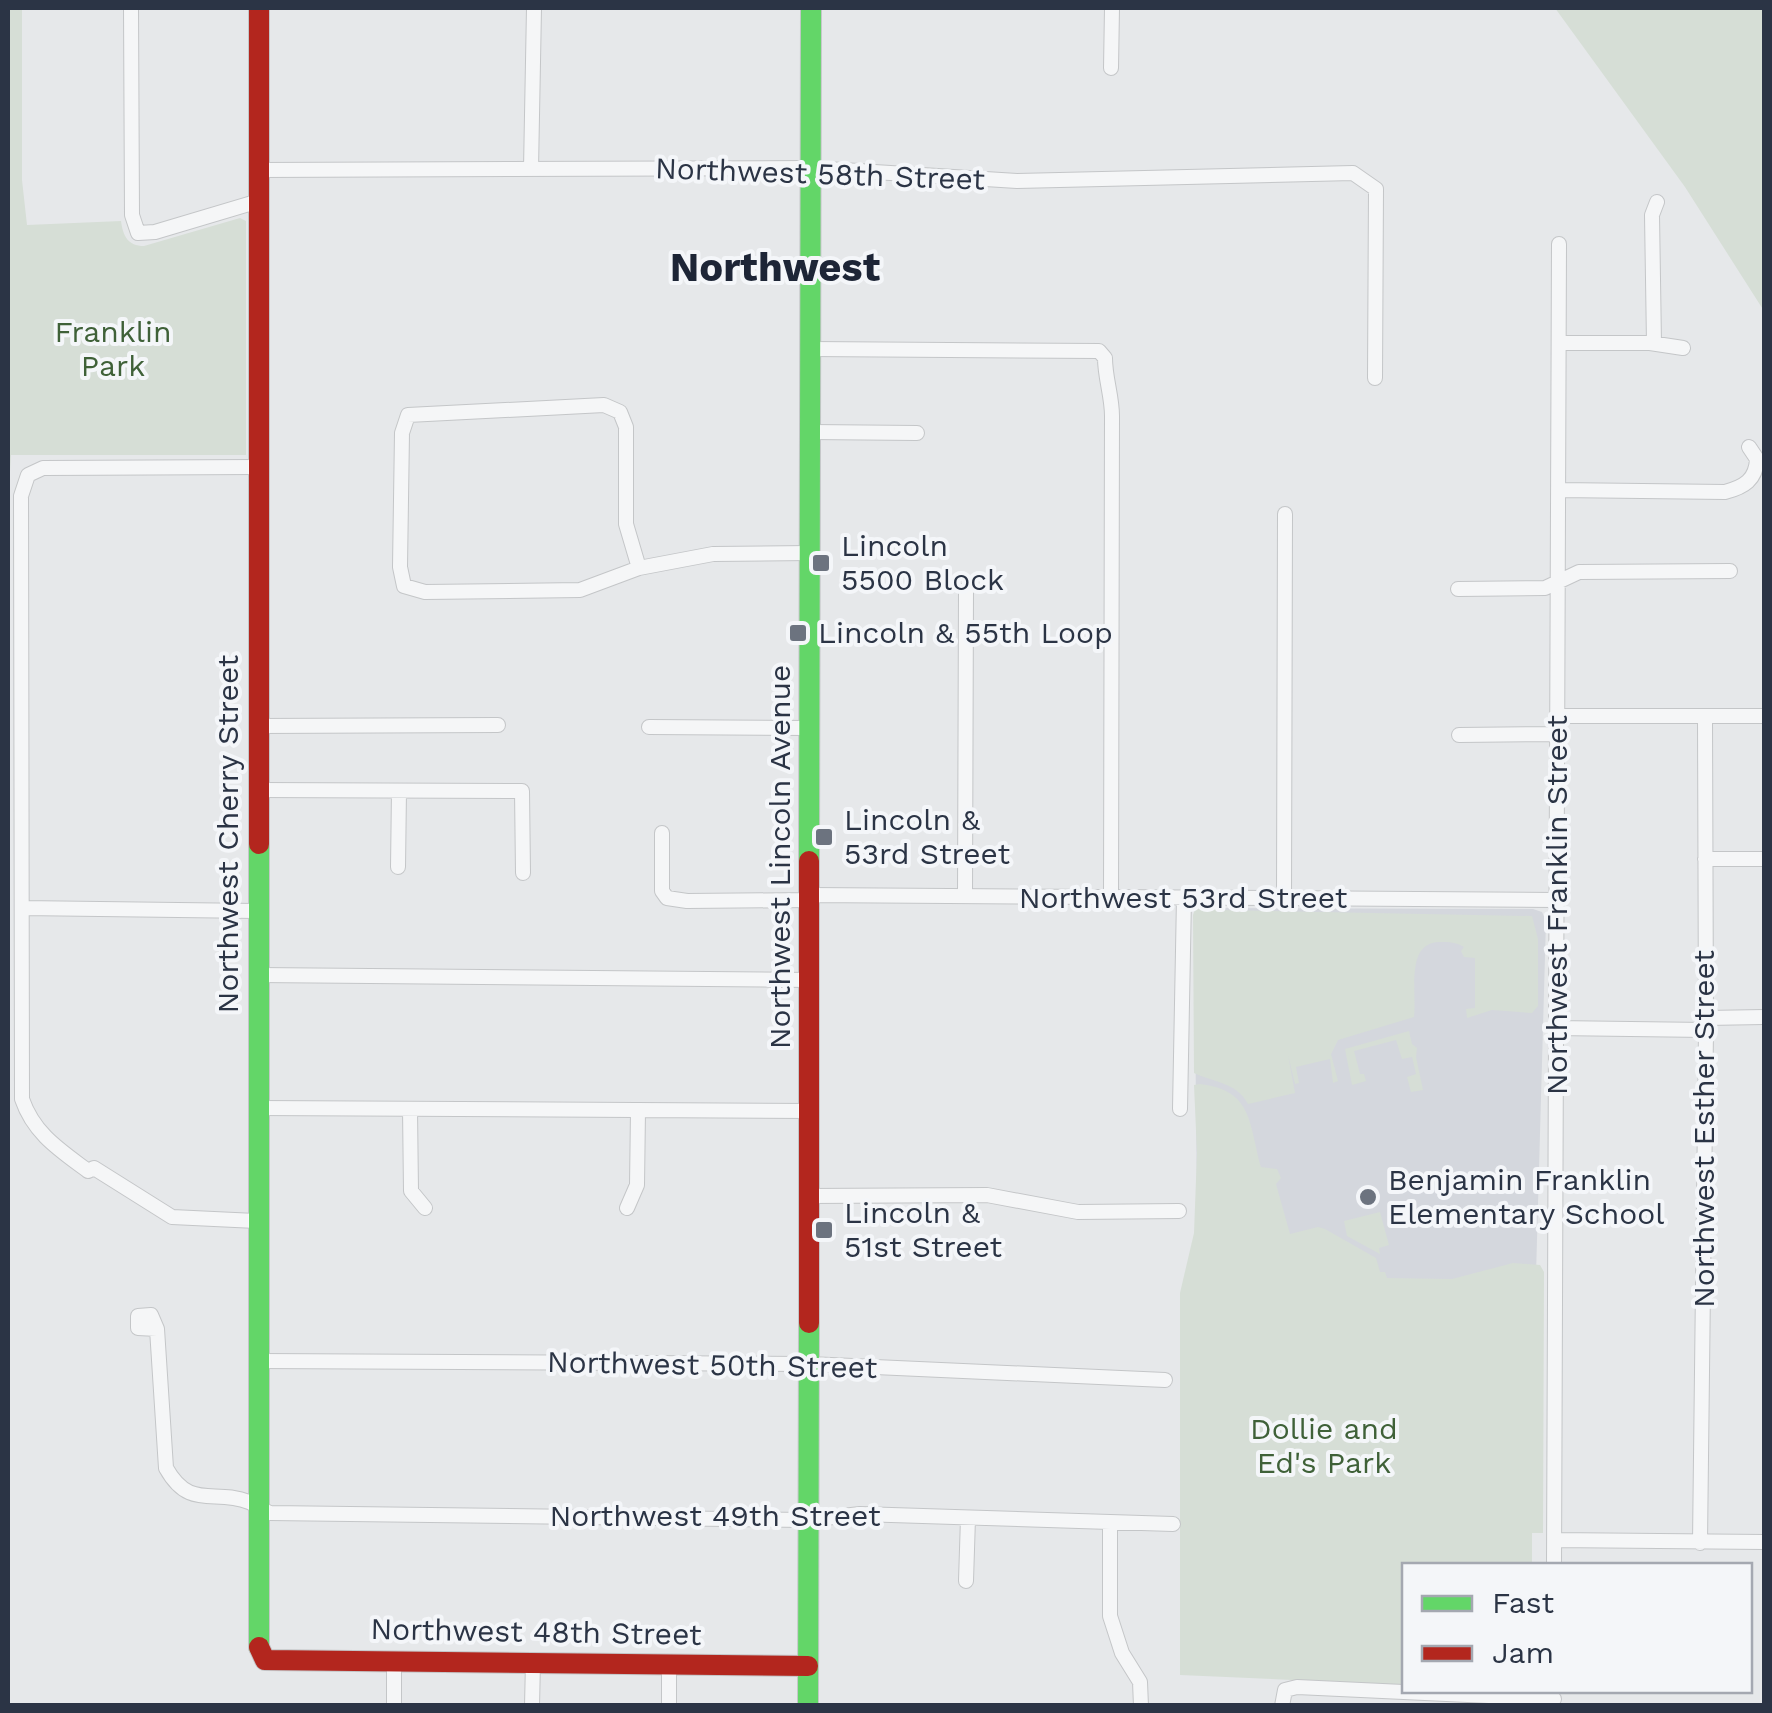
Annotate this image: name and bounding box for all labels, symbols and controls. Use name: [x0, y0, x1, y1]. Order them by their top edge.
street label: Northwest 58th Street: [654, 150, 986, 197]
district label: Northwest: [670, 244, 881, 291]
park label: Franklin Park: [54, 314, 172, 383]
place label: Lincoln 5500 Block: [841, 528, 1004, 597]
marker: Lincoln 5500 Block: [810, 552, 832, 574]
place label: Lincoln & 55th Loop: [818, 615, 1113, 650]
marker: Lincoln & 55th Loop: [787, 622, 809, 644]
street label: Northwest Cherry Street: [210, 654, 245, 1013]
street label: Northwest Lincoln Avenue: [762, 665, 797, 1049]
street label: Northwest Franklin Street: [1539, 714, 1574, 1095]
place label: Lincoln & 53rd Street: [844, 802, 1010, 871]
marker: Lincoln & 53rd Street: [813, 826, 835, 848]
street label: Northwest 53rd Street: [1019, 880, 1348, 915]
street label: Northwest Esther Street: [1686, 950, 1721, 1308]
place label: Benjamin Franklin Elementary School: [1388, 1162, 1664, 1231]
marker: Benjamin Franklin Elementary School: [1357, 1186, 1379, 1208]
place label: Lincoln & 51st Street: [844, 1195, 1002, 1264]
marker: Lincoln & 51st Street: [813, 1219, 835, 1241]
street label: Northwest 50th Street: [547, 1344, 878, 1385]
park label: Dollie and Ed's Park: [1250, 1411, 1398, 1480]
street label: Northwest 49th Street: [549, 1498, 881, 1533]
legend: [1402, 1563, 1752, 1693]
text: Fast: [1492, 1585, 1555, 1620]
street label: Northwest 48th Street: [370, 1611, 702, 1652]
text: Jam: [1492, 1635, 1554, 1670]

